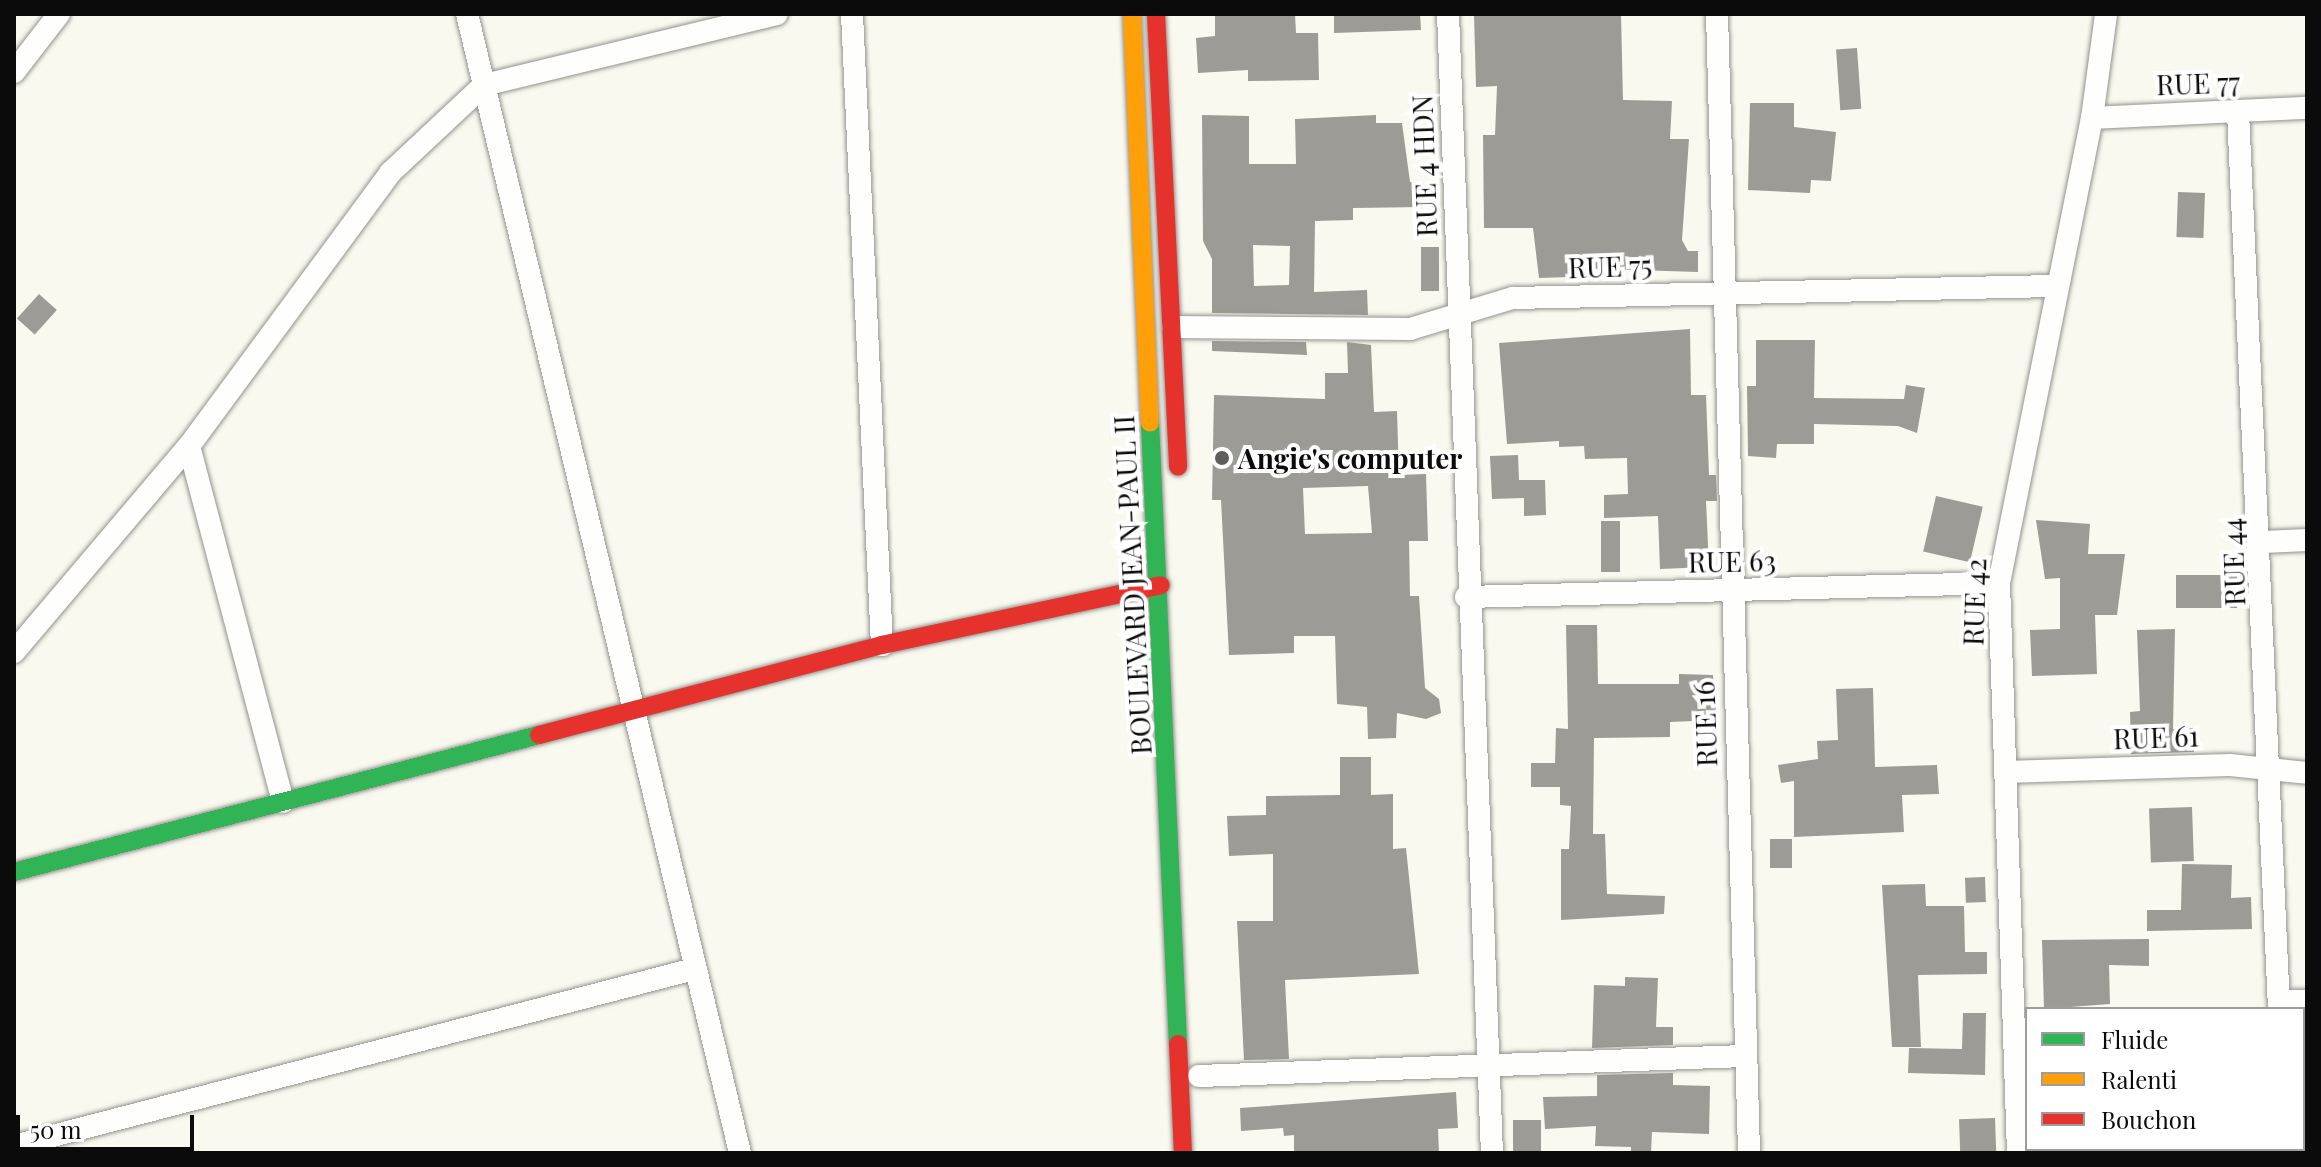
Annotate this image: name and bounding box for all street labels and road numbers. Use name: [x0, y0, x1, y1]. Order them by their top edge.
street label: RUE 77: [2156, 65, 2240, 101]
street label: RUE 4 HDN: [1405, 94, 1443, 238]
street label: RUE 75: [1567, 248, 1653, 284]
street label: BOULEVARD JEAN-PAUL II: [1106, 414, 1158, 756]
street label: RUE 44: [2215, 517, 2251, 607]
street label: RUE 63: [1688, 543, 1776, 579]
street label: RUE 42: [1956, 557, 1992, 647]
street label: RUE 16: [1687, 680, 1723, 768]
street label: RUE 61: [2112, 719, 2200, 755]

